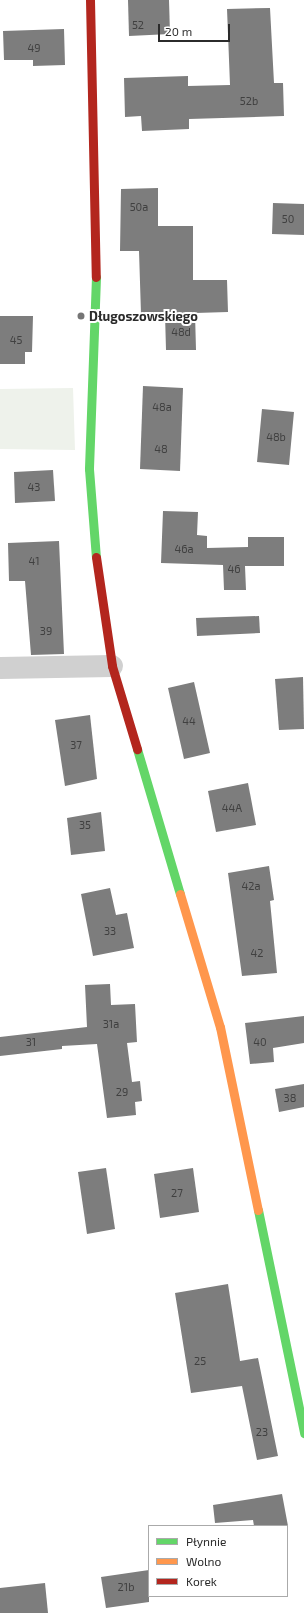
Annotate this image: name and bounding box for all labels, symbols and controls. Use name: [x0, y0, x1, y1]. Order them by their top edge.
scale bar: [160, 16, 232, 42]
house number: 52: [132, 18, 144, 32]
text: 20 m: [165, 24, 192, 38]
house number: 49: [27, 41, 41, 55]
house number: 52b: [240, 94, 258, 108]
house number: 50a: [130, 200, 148, 214]
house number: 50: [282, 212, 294, 226]
place label: Długoszowskiego: [89, 308, 198, 324]
marker: Długoszowskiego: [76, 311, 86, 321]
house number: 48d: [171, 325, 191, 339]
house number: 45: [10, 333, 22, 347]
house number: 48a: [152, 400, 172, 414]
house number: 48b: [266, 430, 286, 444]
house number: 48: [154, 442, 168, 456]
house number: 43: [28, 480, 40, 494]
house number: 46a: [174, 542, 194, 556]
house number: 41: [28, 554, 40, 568]
house number: 46: [227, 562, 241, 576]
house number: 39: [40, 624, 52, 638]
house number: 44: [182, 714, 196, 728]
house number: 37: [70, 738, 82, 752]
house number: 44A: [222, 801, 242, 815]
house number: 35: [79, 818, 91, 832]
house number: 42a: [242, 879, 260, 893]
house number: 33: [104, 924, 116, 938]
house number: 42: [251, 946, 263, 960]
house number: 31a: [103, 1017, 119, 1031]
house number: 31: [26, 1035, 36, 1049]
house number: 40: [253, 1035, 267, 1049]
house number: 29: [116, 1085, 128, 1099]
house number: 38: [284, 1091, 296, 1105]
house number: 27: [171, 1186, 183, 1200]
house number: 25: [194, 1354, 206, 1368]
house number: 23: [256, 1425, 268, 1439]
legend: [148, 1525, 288, 1597]
text: Płynnie: [186, 1534, 226, 1548]
text: Wolno: [186, 1554, 221, 1568]
text: Korek: [186, 1574, 217, 1588]
house number: 21b: [118, 1580, 134, 1594]

